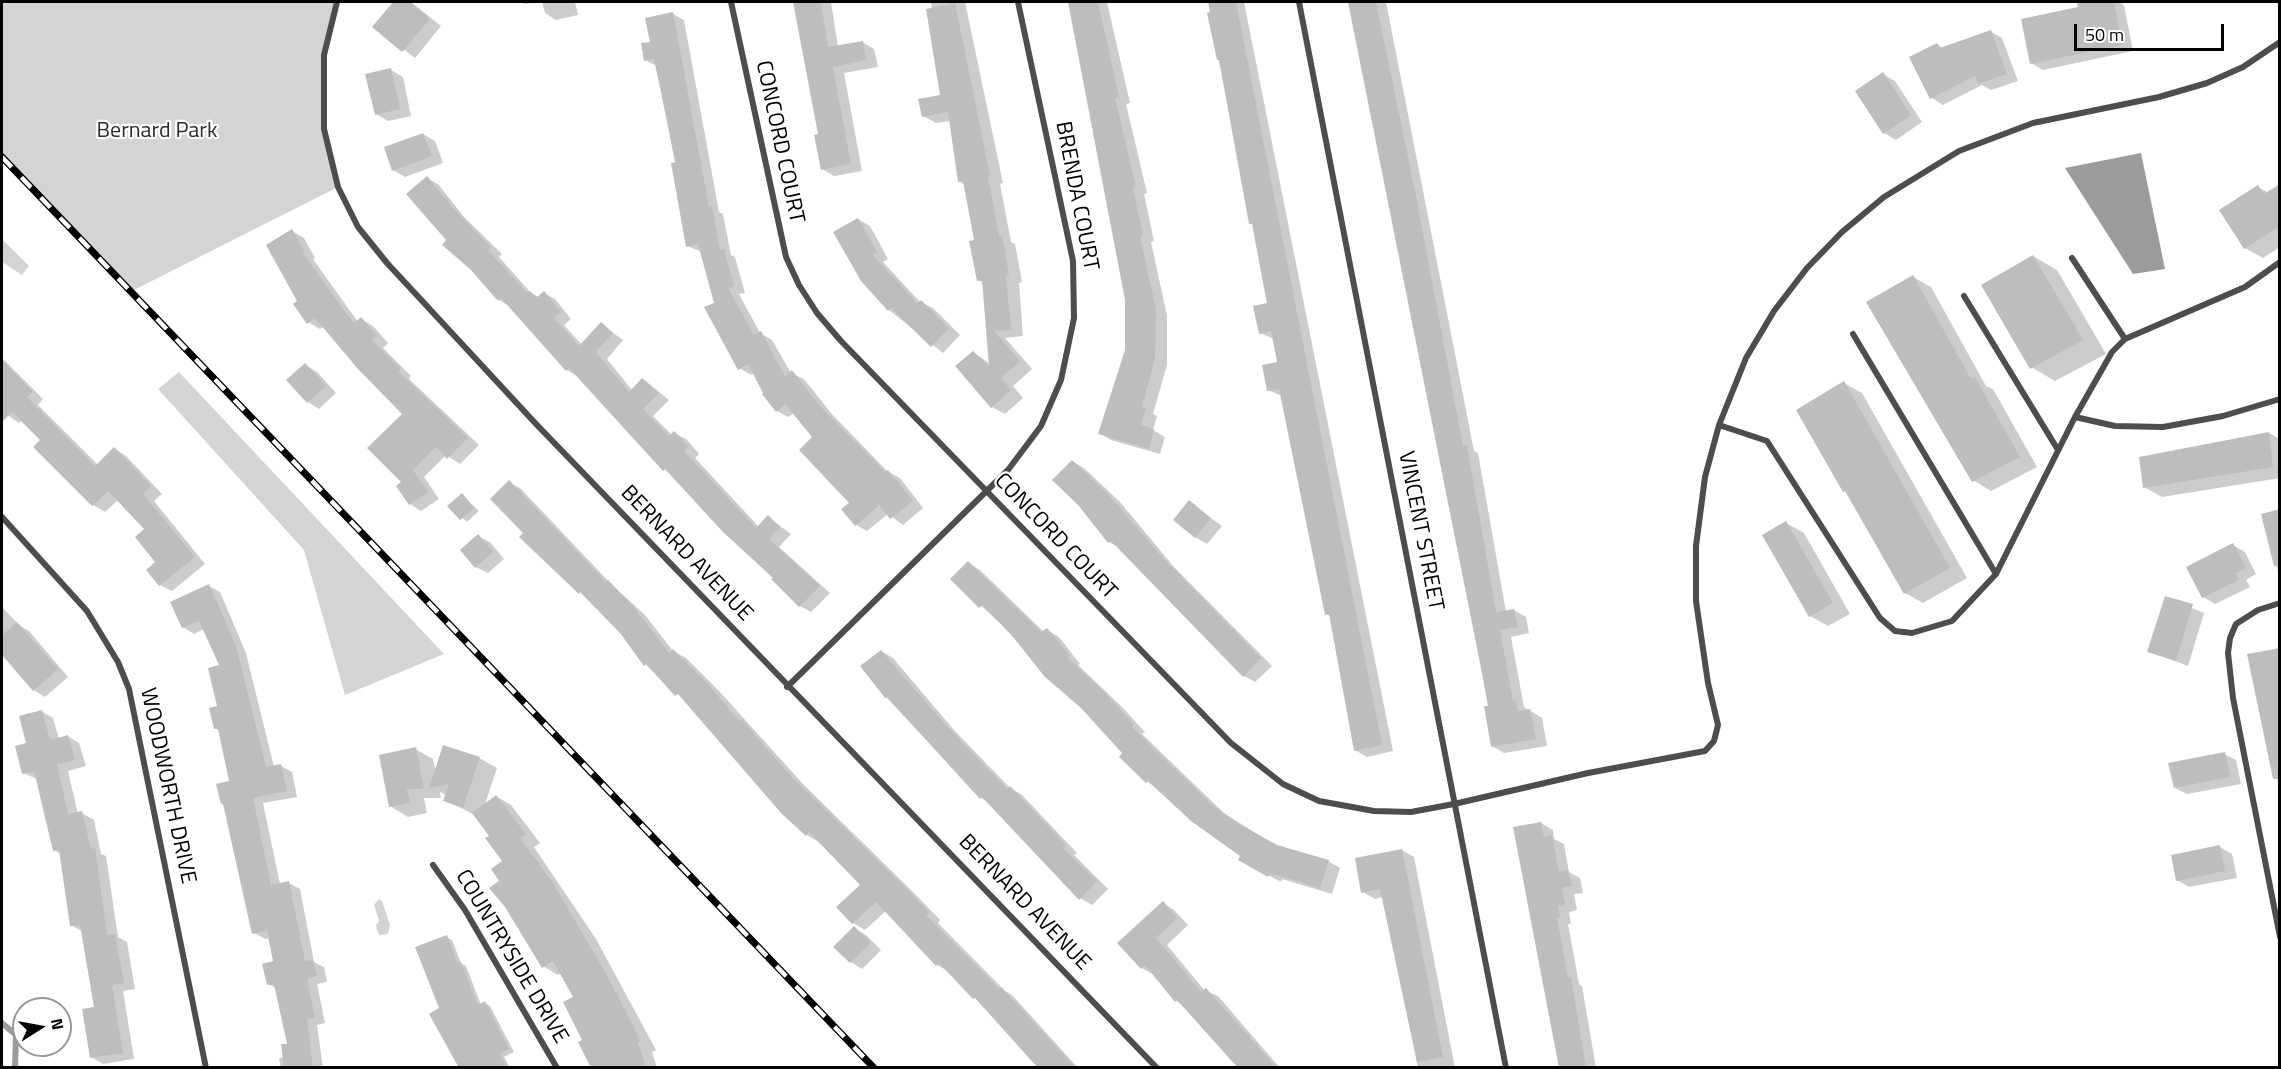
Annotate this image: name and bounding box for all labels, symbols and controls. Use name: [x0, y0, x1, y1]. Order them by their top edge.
scale bar: [2077, 12, 2227, 50]
text: 50 m: [2085, 21, 2124, 48]
street label: CONCORD COURT: [749, 58, 809, 226]
park label: Bernard Park: [96, 119, 218, 145]
street label: BRENDA COURT: [1049, 119, 1103, 273]
street label: VINCENT STREET: [1392, 449, 1448, 613]
street label: CONCORD COURT: [988, 468, 1122, 606]
street label: BERNARD AVENUE: [615, 481, 757, 627]
street label: WOODWORTH DRIVE: [133, 686, 201, 886]
street label: BERNARD AVENUE: [953, 830, 1095, 976]
street label: COUNTRYSIDE DRIVE: [449, 865, 573, 1049]
north arrow: [12, 997, 72, 1057]
text: N: [45, 1016, 71, 1032]

